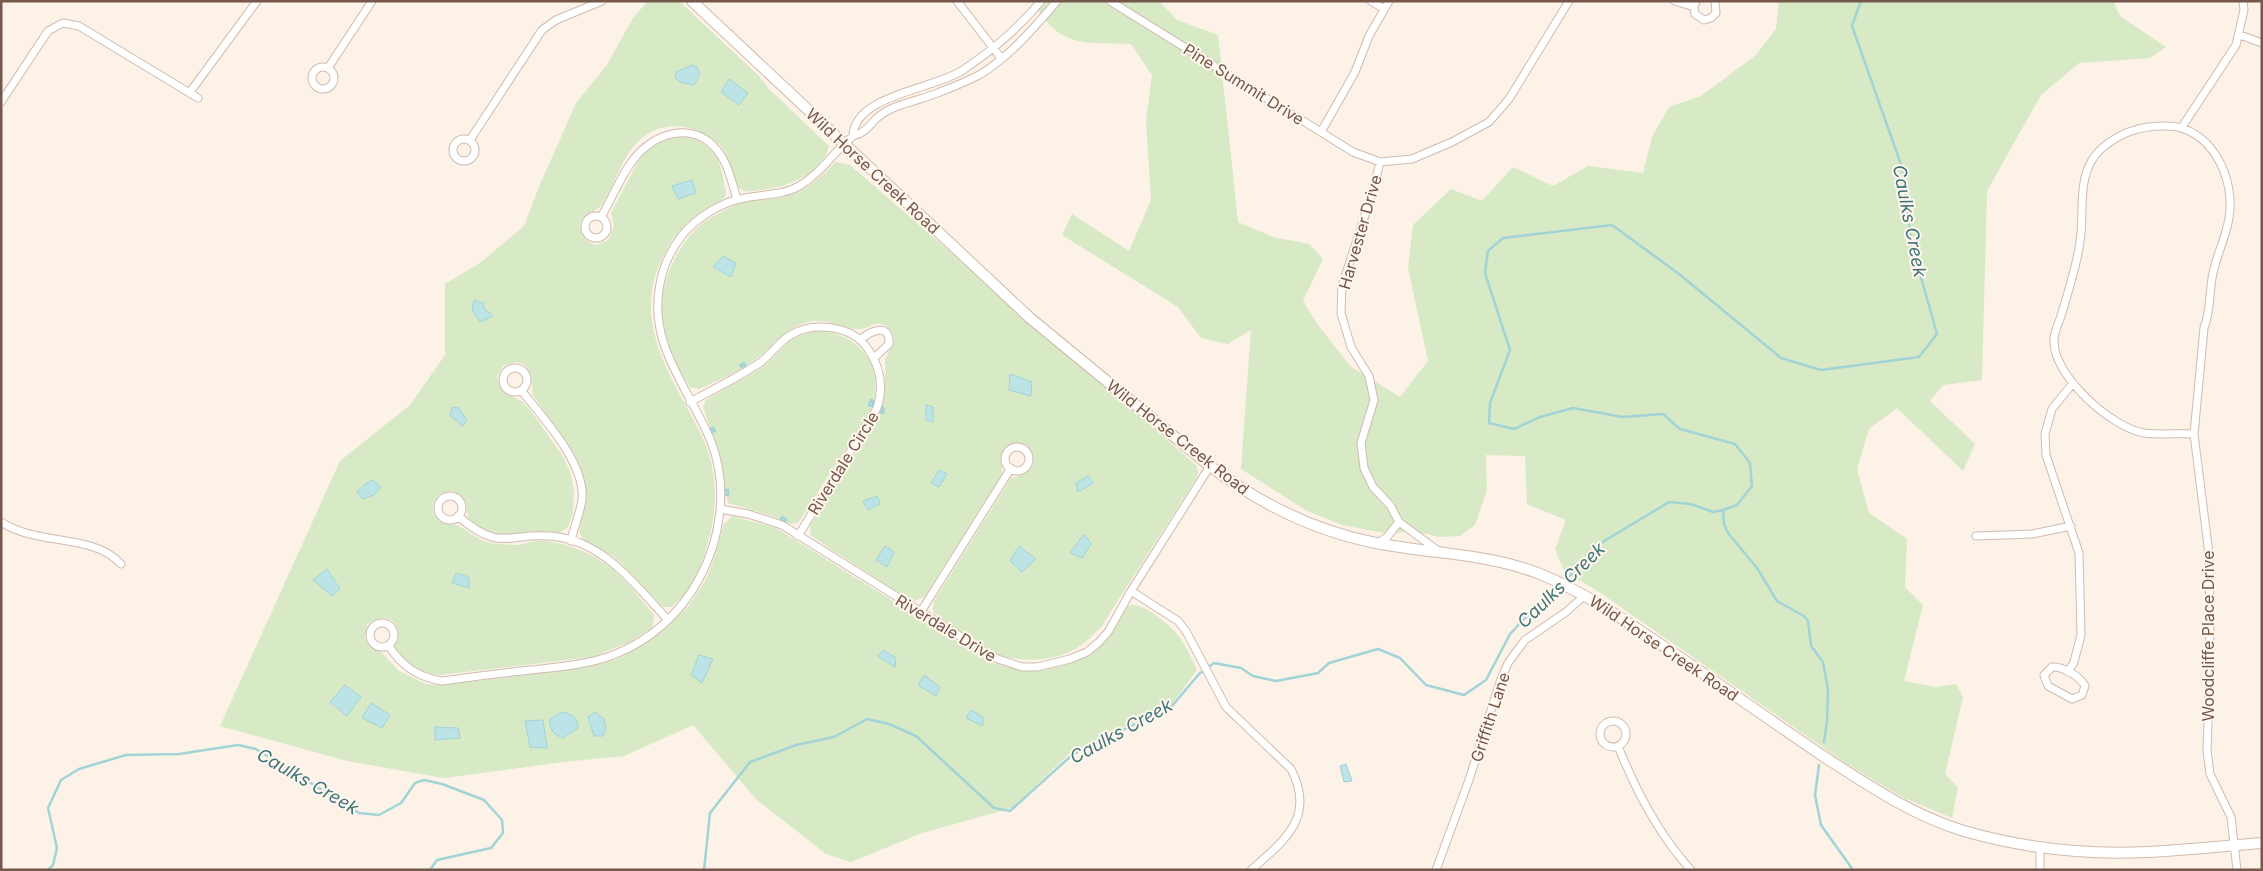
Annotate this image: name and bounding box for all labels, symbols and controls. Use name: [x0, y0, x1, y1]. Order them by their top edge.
street label: Pine Summit Drive: [1180, 39, 1308, 129]
street label: Wild Horse Creek Road: [802, 104, 944, 238]
water label: Caulks Creek: [1889, 163, 1931, 280]
street label: Harvester Drive: [1334, 172, 1386, 292]
street label: Wild Horse Creek Road: [1103, 375, 1253, 499]
street label: Riverdale Circle: [803, 408, 883, 518]
water label: Caulks Creek: [1513, 537, 1610, 632]
street label: Woodcliffe Place Drive: [2198, 550, 2218, 722]
street label: Riverdale Drive: [892, 590, 1000, 666]
street label: Wild Horse Creek Road: [1586, 591, 1742, 705]
street label: Griffith Lane: [1466, 670, 1514, 764]
water label: Caulks Creek: [1066, 694, 1177, 768]
water label: Caulks Creek: [253, 743, 364, 819]

